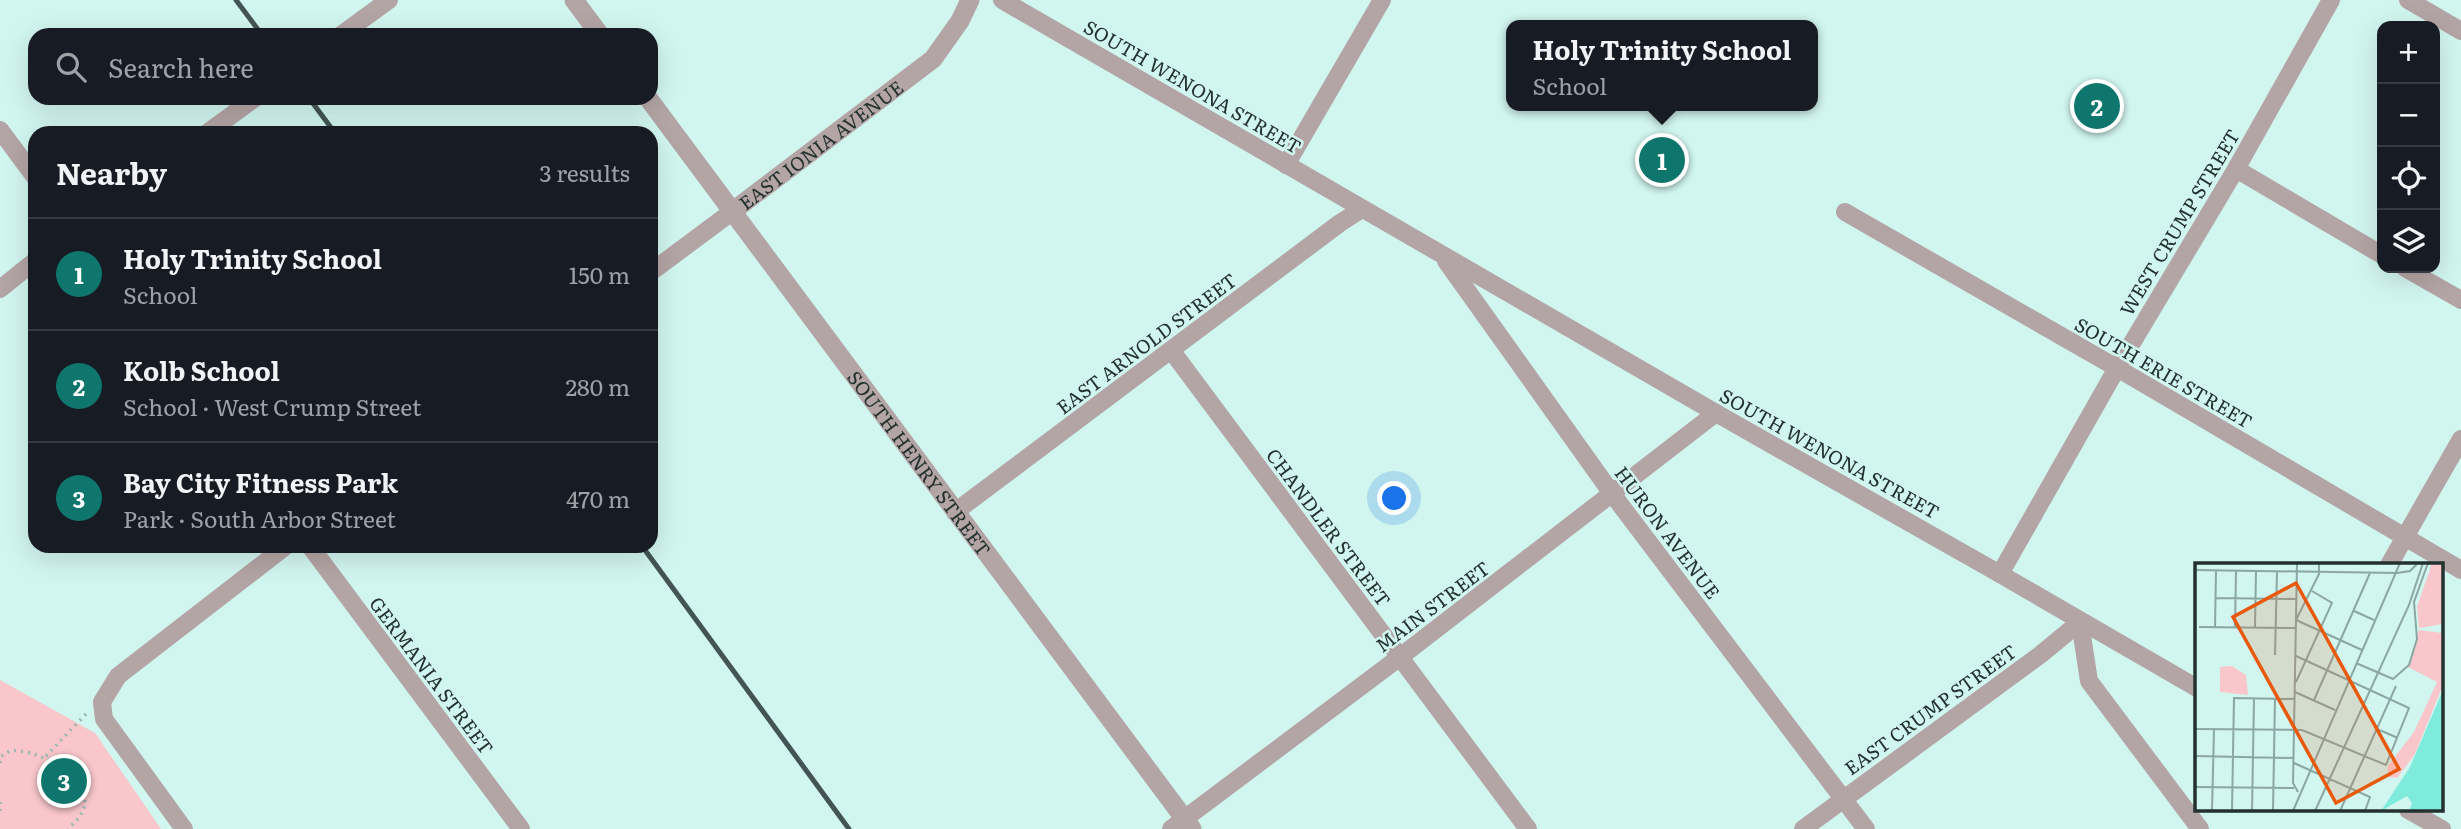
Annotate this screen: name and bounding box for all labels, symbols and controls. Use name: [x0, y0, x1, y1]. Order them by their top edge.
street label: SOUTH WENONA STREET: [1079, 12, 1307, 160]
popup: [1506, 20, 1818, 111]
map controls: [2377, 21, 2440, 273]
button: +: [2377, 21, 2440, 84]
search box: [28, 28, 658, 105]
text: Holy Trinity School: [1533, 29, 1791, 68]
text: Search here: [108, 47, 254, 86]
icon: search: [52, 48, 90, 86]
text: School: [1533, 68, 1607, 102]
street label: EAST IONIA AVENUE: [732, 73, 909, 216]
pin: 2: [2074, 80, 2120, 132]
button: −: [2377, 84, 2440, 147]
street label: WEST CRUMP STREET: [2112, 123, 2246, 321]
pin: 1: [1639, 134, 1685, 186]
button: locate: [2377, 147, 2440, 210]
text: Nearby: [56, 150, 167, 194]
text: 3 results: [539, 155, 630, 189]
button: layers: [2377, 210, 2440, 273]
text: Holy Trinity School: [123, 238, 382, 277]
text: 1: [74, 257, 84, 291]
text: 150 m: [569, 257, 630, 291]
street label: EAST ARNOLD STREET: [1050, 266, 1242, 420]
text: School: [123, 277, 197, 311]
street label: SOUTH ERIE STREET: [2070, 310, 2258, 434]
text: Kolb School: [123, 350, 280, 389]
street label: SOUTH HENRY STREET: [841, 364, 998, 562]
text: 2: [73, 369, 85, 403]
text: 280 m: [565, 369, 630, 403]
street label: SOUTH WENONA STREET: [1715, 381, 1945, 525]
text: School · West Crump Street: [123, 389, 421, 423]
street label: CHANDLER STREET: [1260, 442, 1398, 612]
street label: HURON AVENUE: [1609, 460, 1727, 604]
text: Bay City Fitness Park: [123, 462, 398, 501]
text: 3: [73, 481, 85, 515]
text: 470 m: [566, 481, 630, 515]
your location: [1377, 481, 1411, 515]
text: Park · South Arbor Street: [123, 501, 396, 535]
street label: MAIN STREET: [1369, 554, 1495, 658]
inset map: [2195, 563, 2444, 812]
street label: GERMANIA STREET: [363, 590, 501, 760]
street label: EAST CRUMP STREET: [1838, 637, 2022, 781]
pin: 3: [41, 755, 87, 807]

